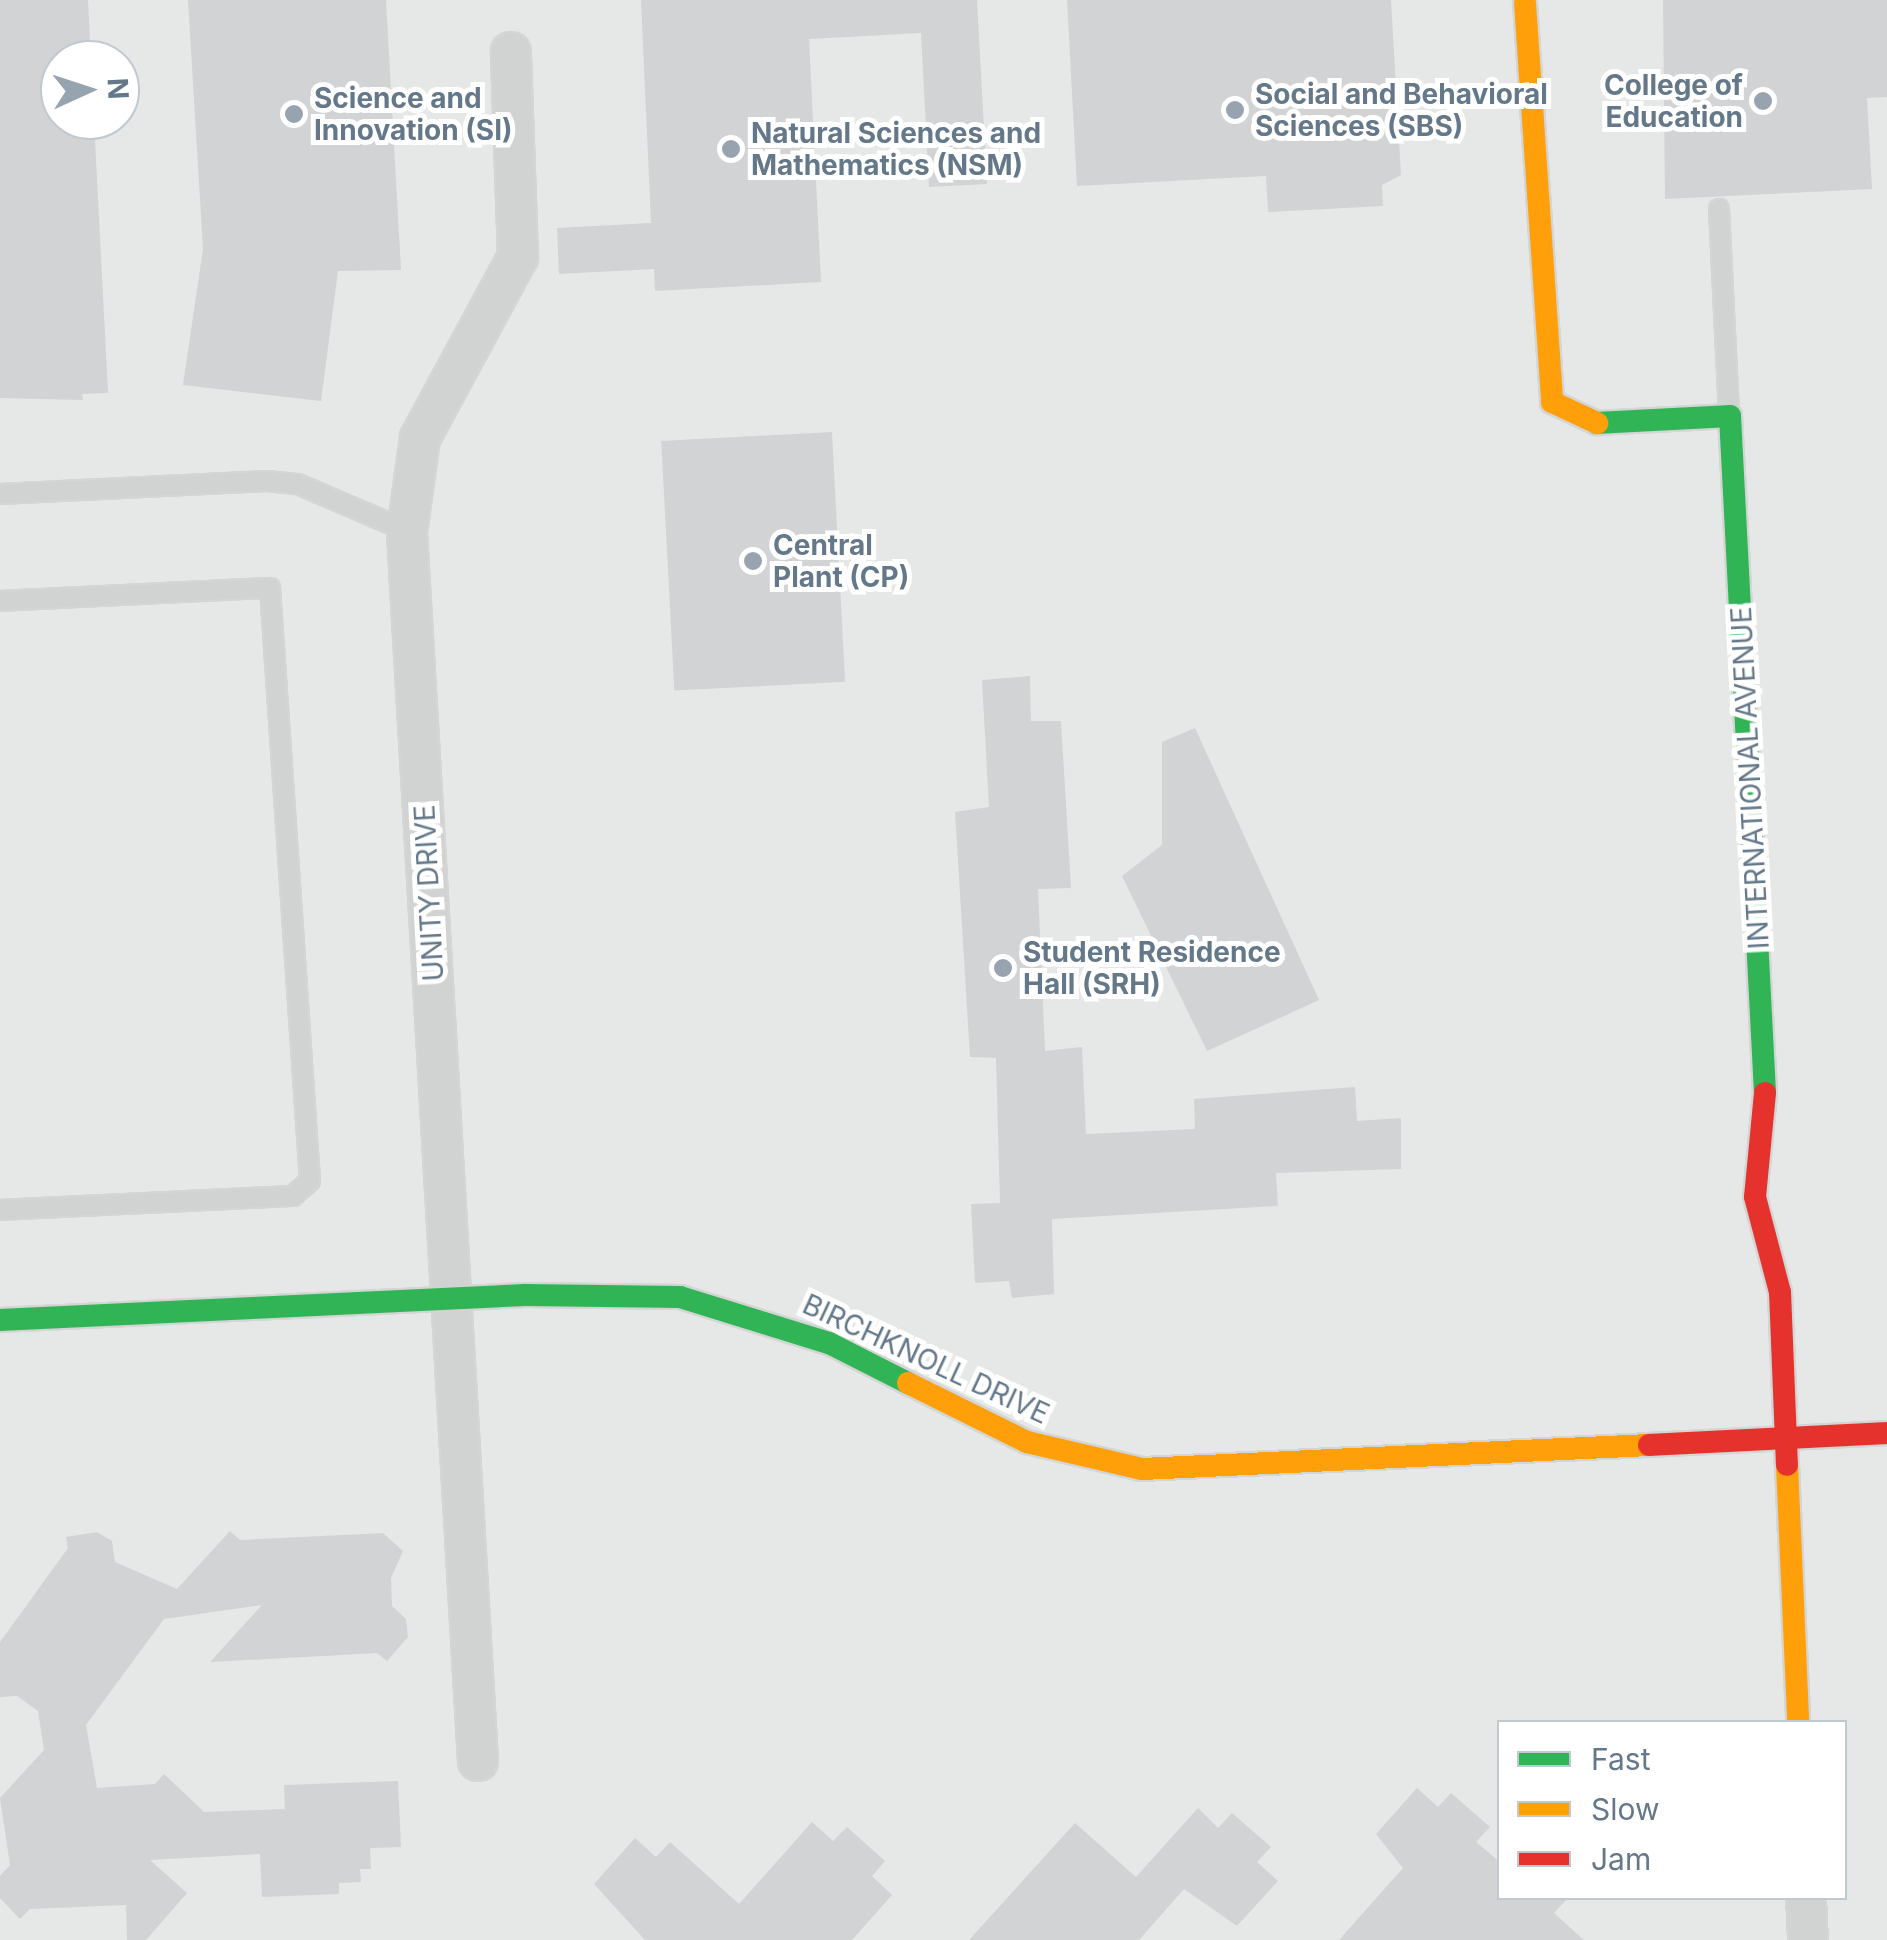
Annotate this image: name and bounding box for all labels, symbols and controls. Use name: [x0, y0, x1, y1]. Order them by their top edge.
north arrow: [40, 40, 140, 140]
place label: College of Education: [1604, 68, 1743, 134]
text: N: [100, 77, 135, 100]
place label: Social and Behavioral Sciences (SBS): [1255, 77, 1548, 143]
place label: Science and Innovation (SI): [314, 81, 513, 147]
marker: College of Education: [1752, 90, 1774, 112]
marker: Social and Behavioral Sciences (SBS): [1224, 99, 1246, 121]
marker: Science and Innovation (SI): [283, 103, 305, 125]
place label: Natural Sciences and Mathematics (NSM): [751, 116, 1041, 182]
marker: Natural Sciences and Mathematics (NSM): [720, 138, 742, 160]
place label: Central Plant (CP): [773, 528, 909, 594]
marker: Central Plant (CP): [742, 550, 764, 572]
street label: INTERNATIONAL AVENUE: [1724, 606, 1776, 950]
street label: UNITY DRIVE: [408, 804, 450, 982]
place label: Student Residence Hall (SRH): [1023, 935, 1281, 1001]
marker: Student Residence Hall (SRH): [992, 957, 1014, 979]
street label: BIRCHKNOLL DRIVE: [798, 1287, 1054, 1431]
legend: [1497, 1720, 1847, 1900]
text: Fast: [1591, 1741, 1650, 1777]
text: Slow: [1591, 1791, 1660, 1827]
text: Jam: [1591, 1841, 1651, 1877]

